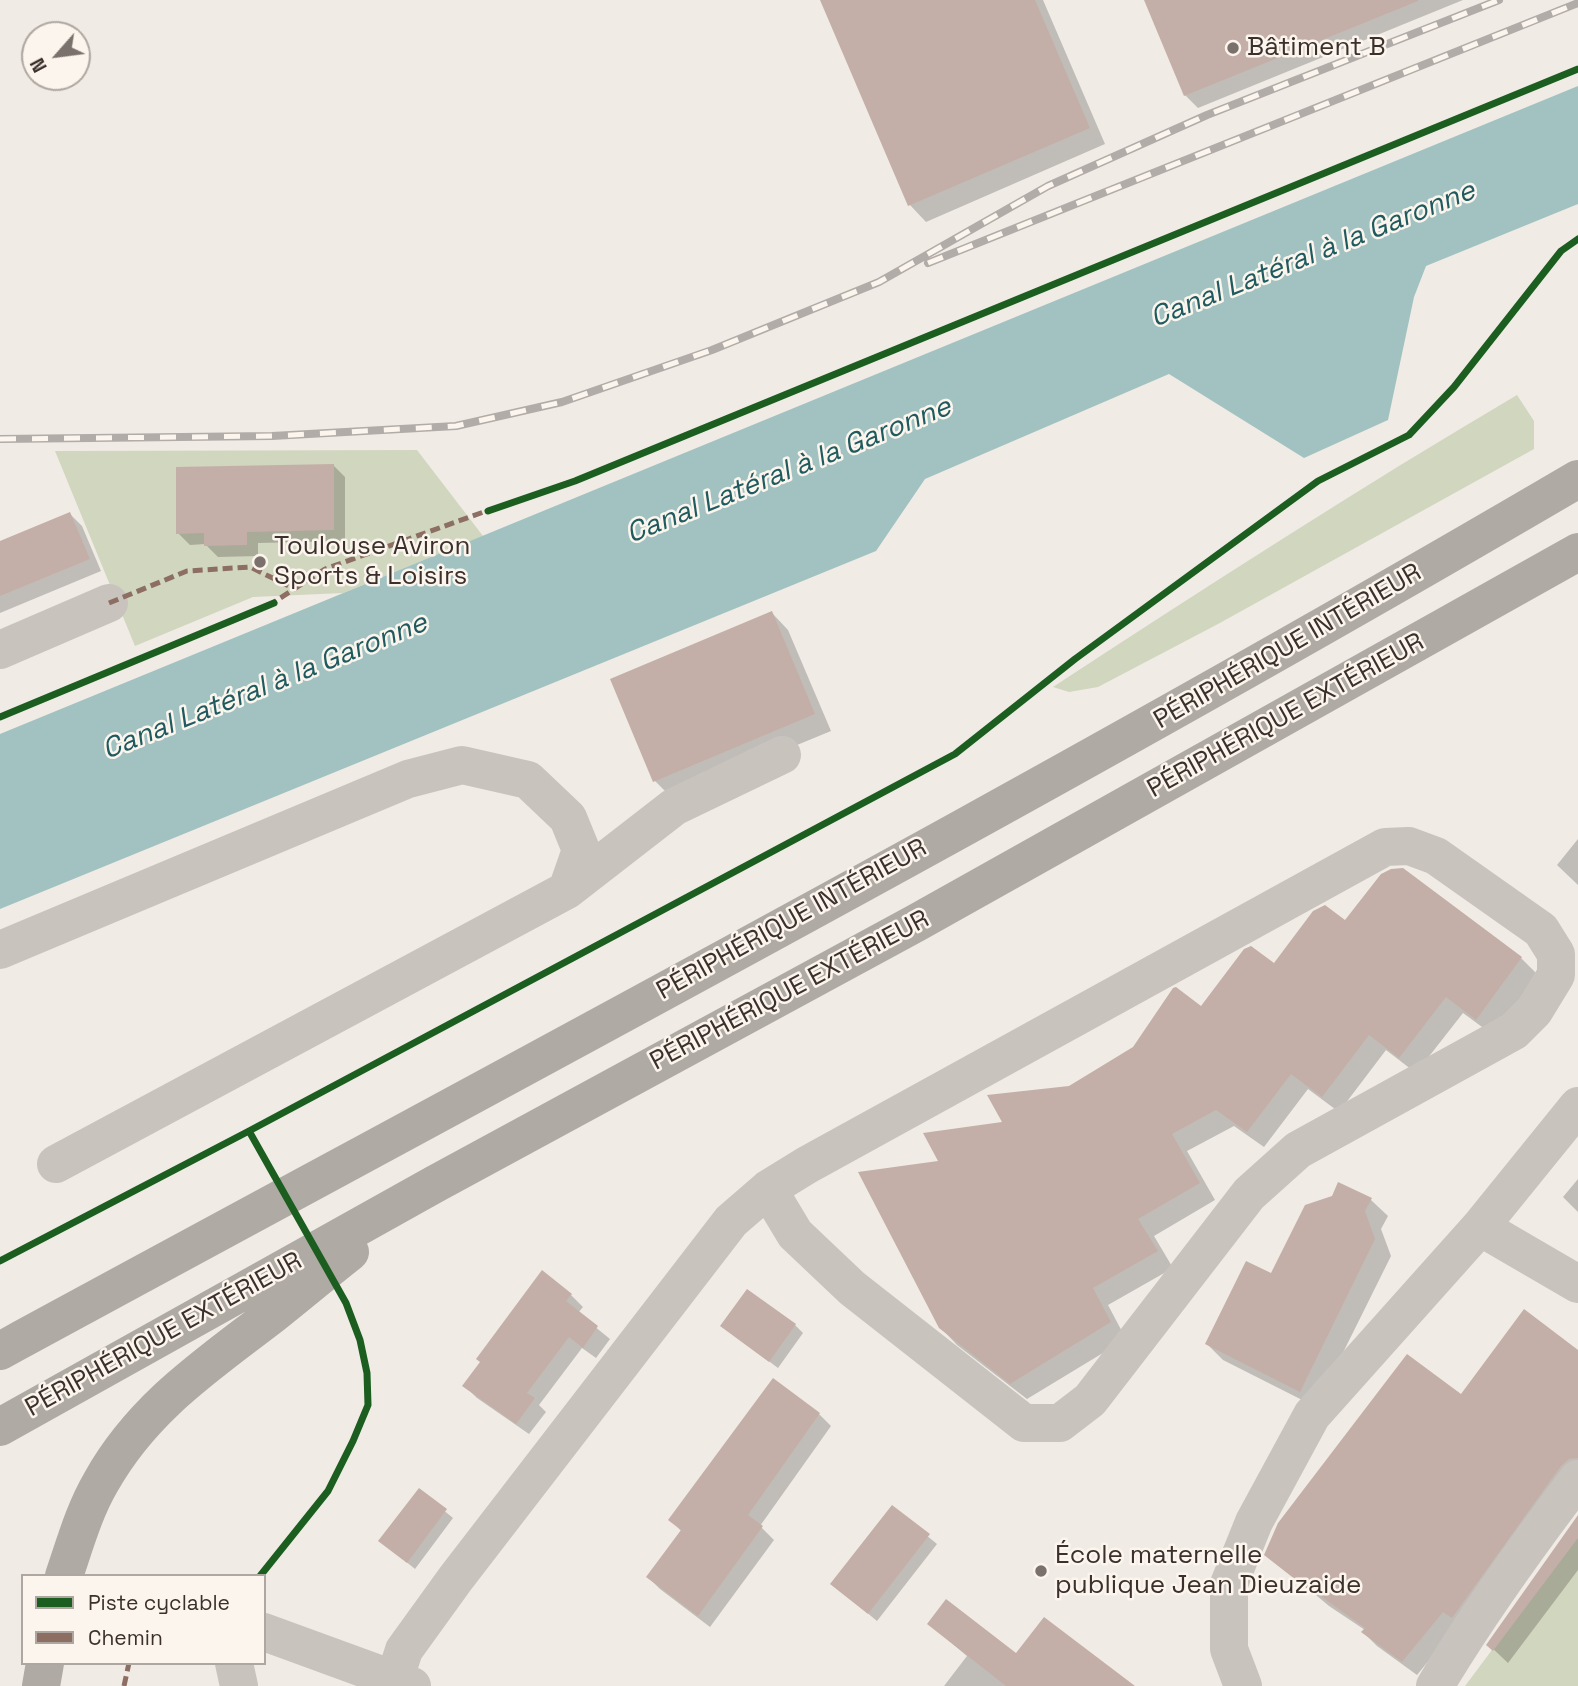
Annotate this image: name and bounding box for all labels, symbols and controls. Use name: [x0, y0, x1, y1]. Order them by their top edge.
north arrow: [21, 21, 91, 91]
place label: Bâtiment B: [1247, 32, 1386, 64]
marker: Bâtiment B: [1225, 40, 1241, 56]
text: N: [25, 54, 53, 77]
water label: Canal Latéral à la Garonne: [1146, 174, 1480, 336]
water label: Canal Latéral à la Garonne: [622, 390, 956, 552]
place label: Toulouse Aviron Sports & Loisirs: [274, 531, 470, 592]
marker: Toulouse Aviron Sports & Loisirs: [252, 554, 268, 570]
street label: PÉRIPHÉRIQUE INTÉRIEUR: [1149, 558, 1427, 736]
water label: Canal Latéral à la Garonne: [98, 606, 432, 768]
street label: PÉRIPHÉRIQUE EXTÉRIEUR: [1142, 627, 1430, 805]
street label: PÉRIPHÉRIQUE INTÉRIEUR: [652, 833, 932, 1007]
street label: PÉRIPHÉRIQUE EXTÉRIEUR: [645, 904, 935, 1078]
street label: PÉRIPHÉRIQUE EXTÉRIEUR: [20, 1246, 308, 1424]
place label: École maternelle publique Jean Dieuzaide: [1055, 1540, 1361, 1602]
marker: École maternelle publique Jean Dieuzaide: [1033, 1563, 1049, 1579]
legend: [21, 1574, 266, 1665]
text: Piste cyclable: [88, 1589, 230, 1616]
text: Chemin: [88, 1624, 163, 1651]

